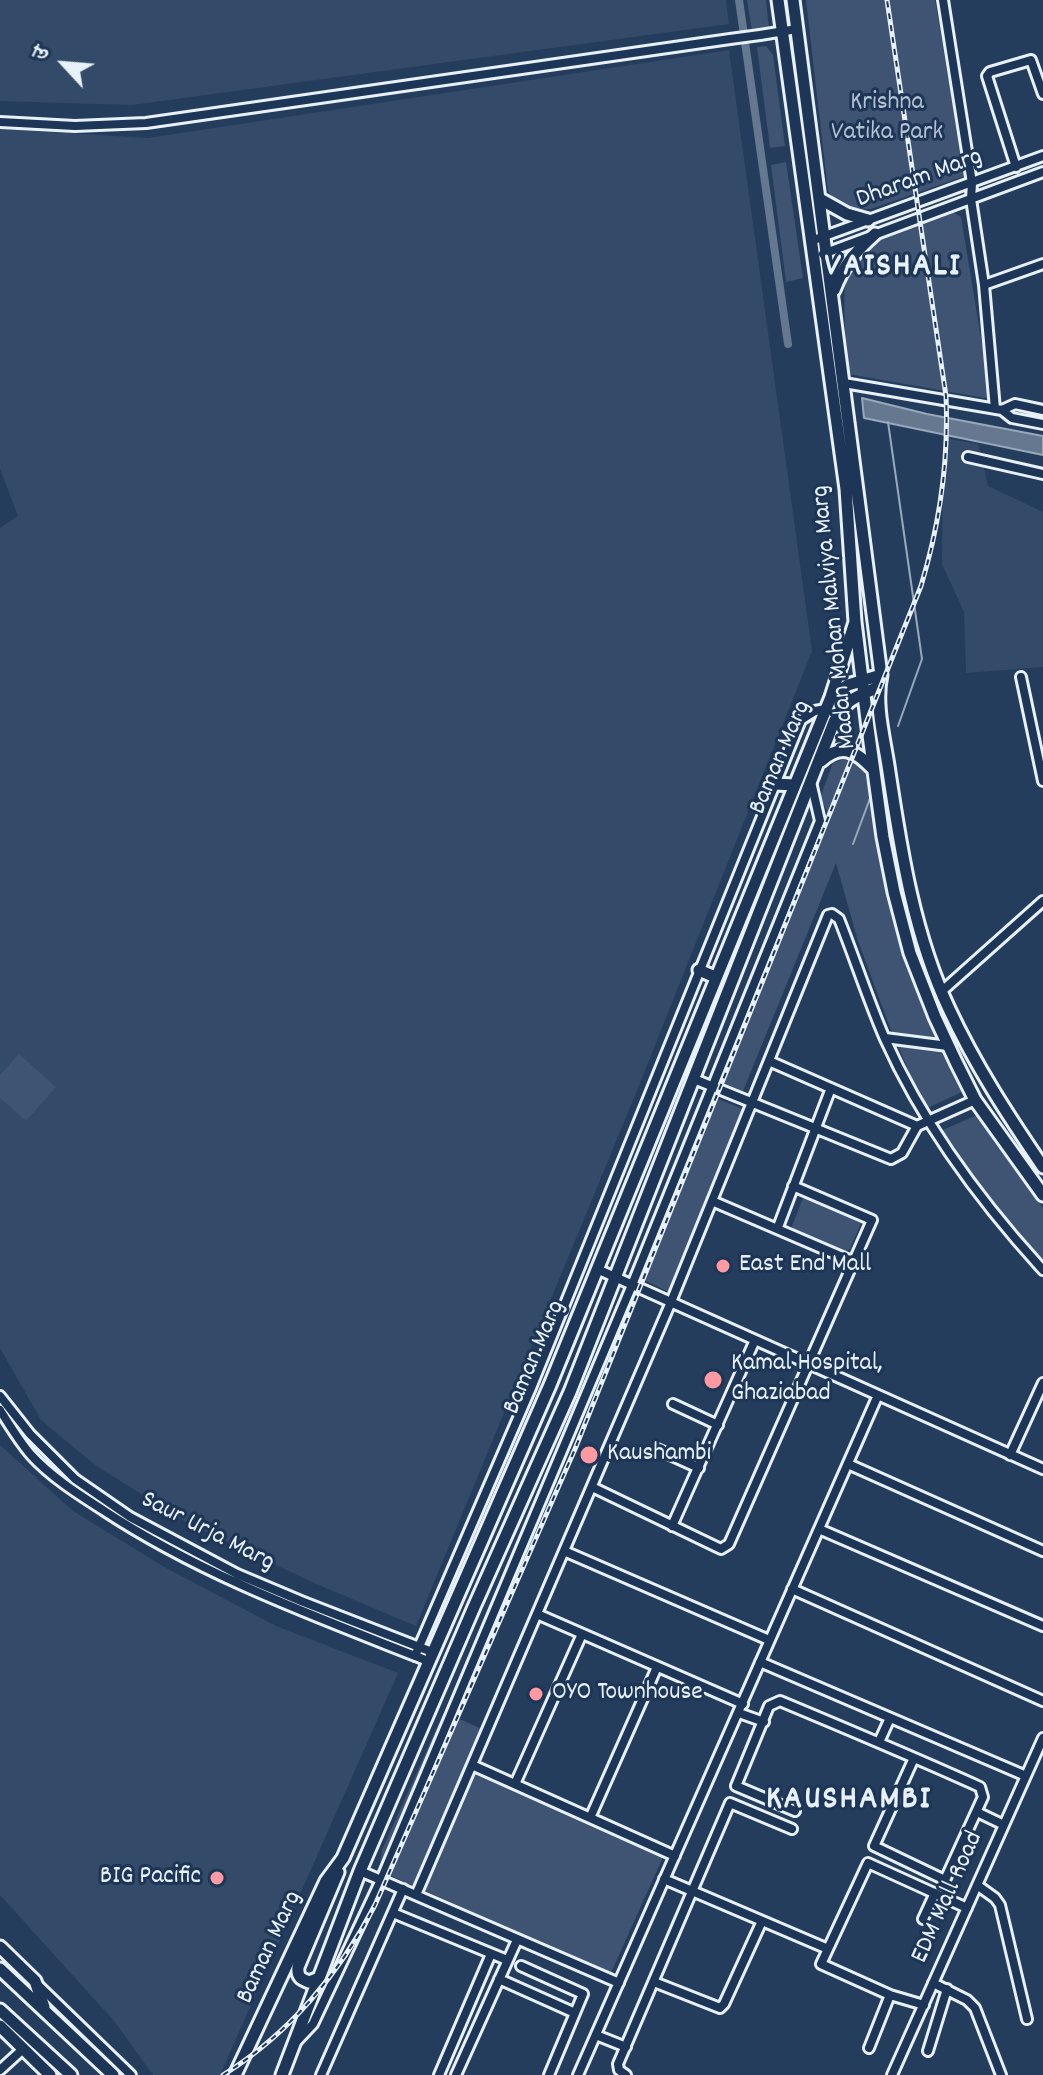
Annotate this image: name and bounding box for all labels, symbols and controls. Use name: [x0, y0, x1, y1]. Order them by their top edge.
north arrow: [24, 24, 104, 104]
text: उ: [25, 41, 59, 66]
park label: Krishna Vatika Park: [831, 88, 943, 150]
street label: Dharam Marg: [853, 143, 987, 217]
district label: VAISHALI: [825, 249, 961, 289]
street label: Madan Mohan Malviya Marg: [807, 484, 865, 750]
street label: Baman Marg: [744, 696, 820, 820]
place label: East End Mall: [739, 1250, 871, 1282]
marker: East End Mall: [714, 1257, 732, 1275]
street label: Baman Marg: [498, 1296, 574, 1420]
place label: Kamal Hospital, Ghaziabad: [731, 1349, 883, 1410]
marker: Kamal Hospital, Ghaziabad: [702, 1369, 724, 1391]
place label: Kaushambi: [607, 1439, 711, 1471]
marker: Kaushambi: [578, 1444, 600, 1466]
street label: Saur Urja Marg: [135, 1486, 279, 1580]
place label: OYO Townhouse: [552, 1678, 703, 1710]
marker: OYO Townhouse: [527, 1685, 545, 1703]
district label: KAUSHAMBI: [766, 1782, 932, 1822]
street label: EDM Mall Road: [906, 1827, 992, 1969]
place label: BIG Pacific: [100, 1862, 201, 1894]
marker: BIG Pacific: [208, 1869, 226, 1887]
street label: Baman Marg: [231, 1887, 311, 2009]

